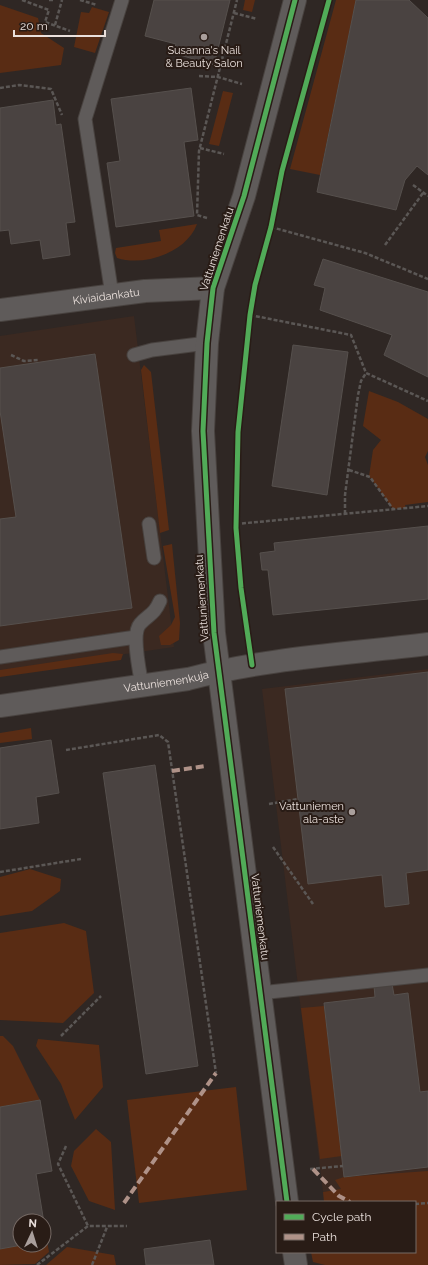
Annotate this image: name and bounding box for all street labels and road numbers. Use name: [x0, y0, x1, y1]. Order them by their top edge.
street label: Vattuniemenkatu: [197, 206, 237, 292]
street label: Kiviaidankatu: [72, 285, 140, 307]
street label: Vattuniemenkatu: [192, 554, 212, 642]
street label: Vattuniemenkuja: [123, 668, 210, 695]
street label: Vattuniemenkatu: [248, 873, 272, 961]

